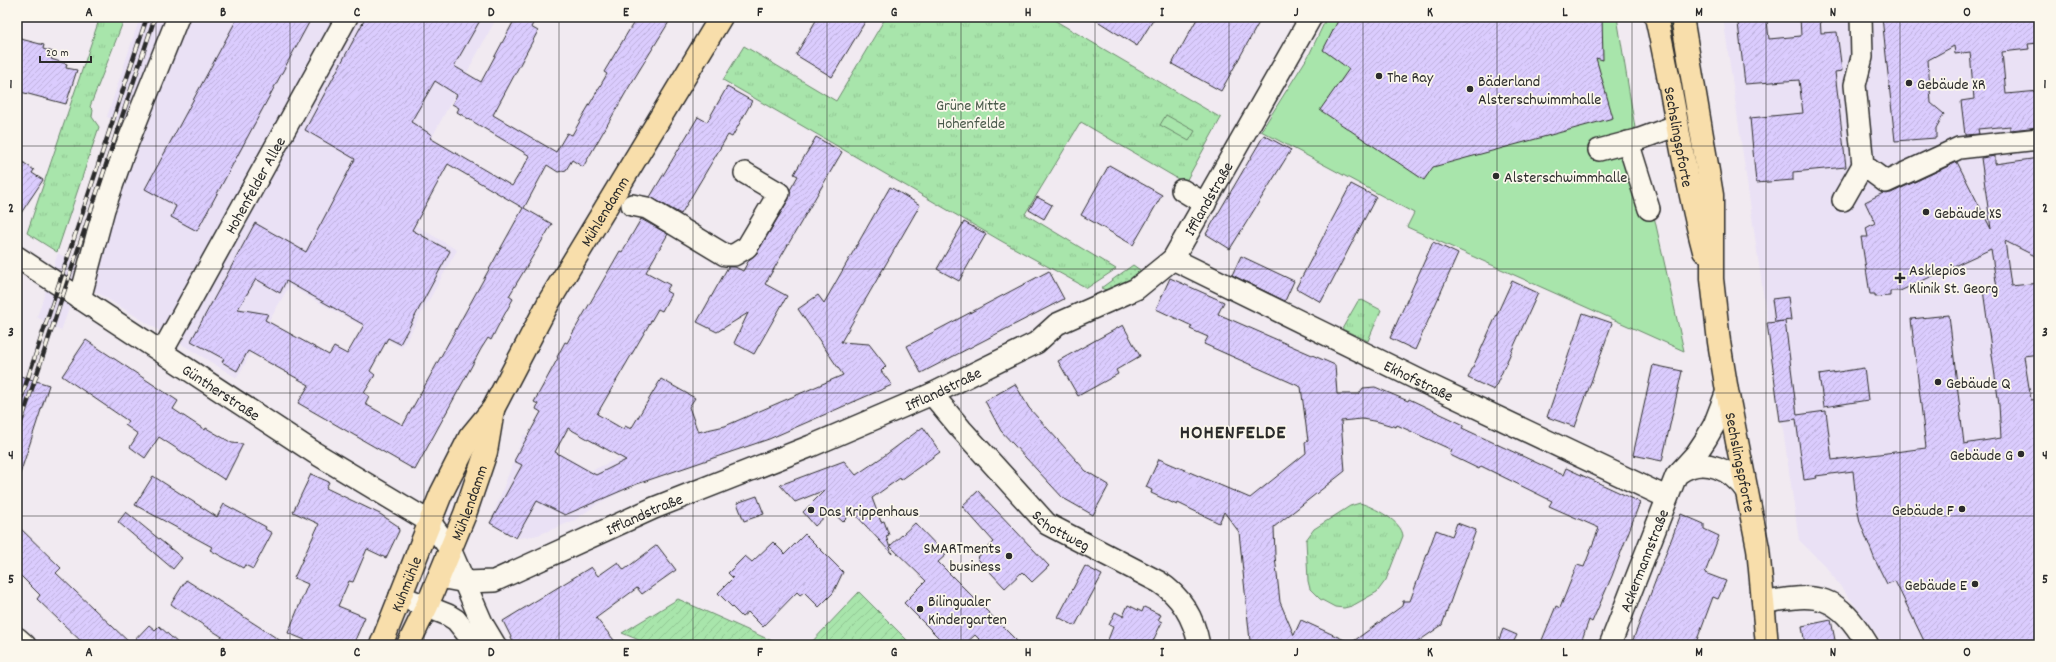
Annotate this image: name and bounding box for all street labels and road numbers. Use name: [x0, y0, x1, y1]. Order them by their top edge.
street label: Sechslingspforte: [1656, 85, 1698, 189]
street label: Hohenfelder Allee: [220, 133, 293, 239]
street label: Ifflandstraße: [1180, 158, 1240, 241]
street label: Mühlendamm: [576, 172, 636, 252]
street label: Ekhofstraße: [1379, 355, 1456, 409]
street label: Güntherstraße: [177, 360, 264, 428]
street label: Ifflandstraße: [902, 363, 986, 418]
street label: Sechslingspforte: [1717, 411, 1760, 515]
street label: Mühlendamm: [446, 462, 495, 545]
street label: Ifflandstraße: [603, 489, 687, 542]
street label: Schottweg: [1025, 506, 1093, 558]
street label: Ackermannstraße: [1615, 506, 1676, 616]
street label: Kuhmühle: [386, 554, 429, 616]

